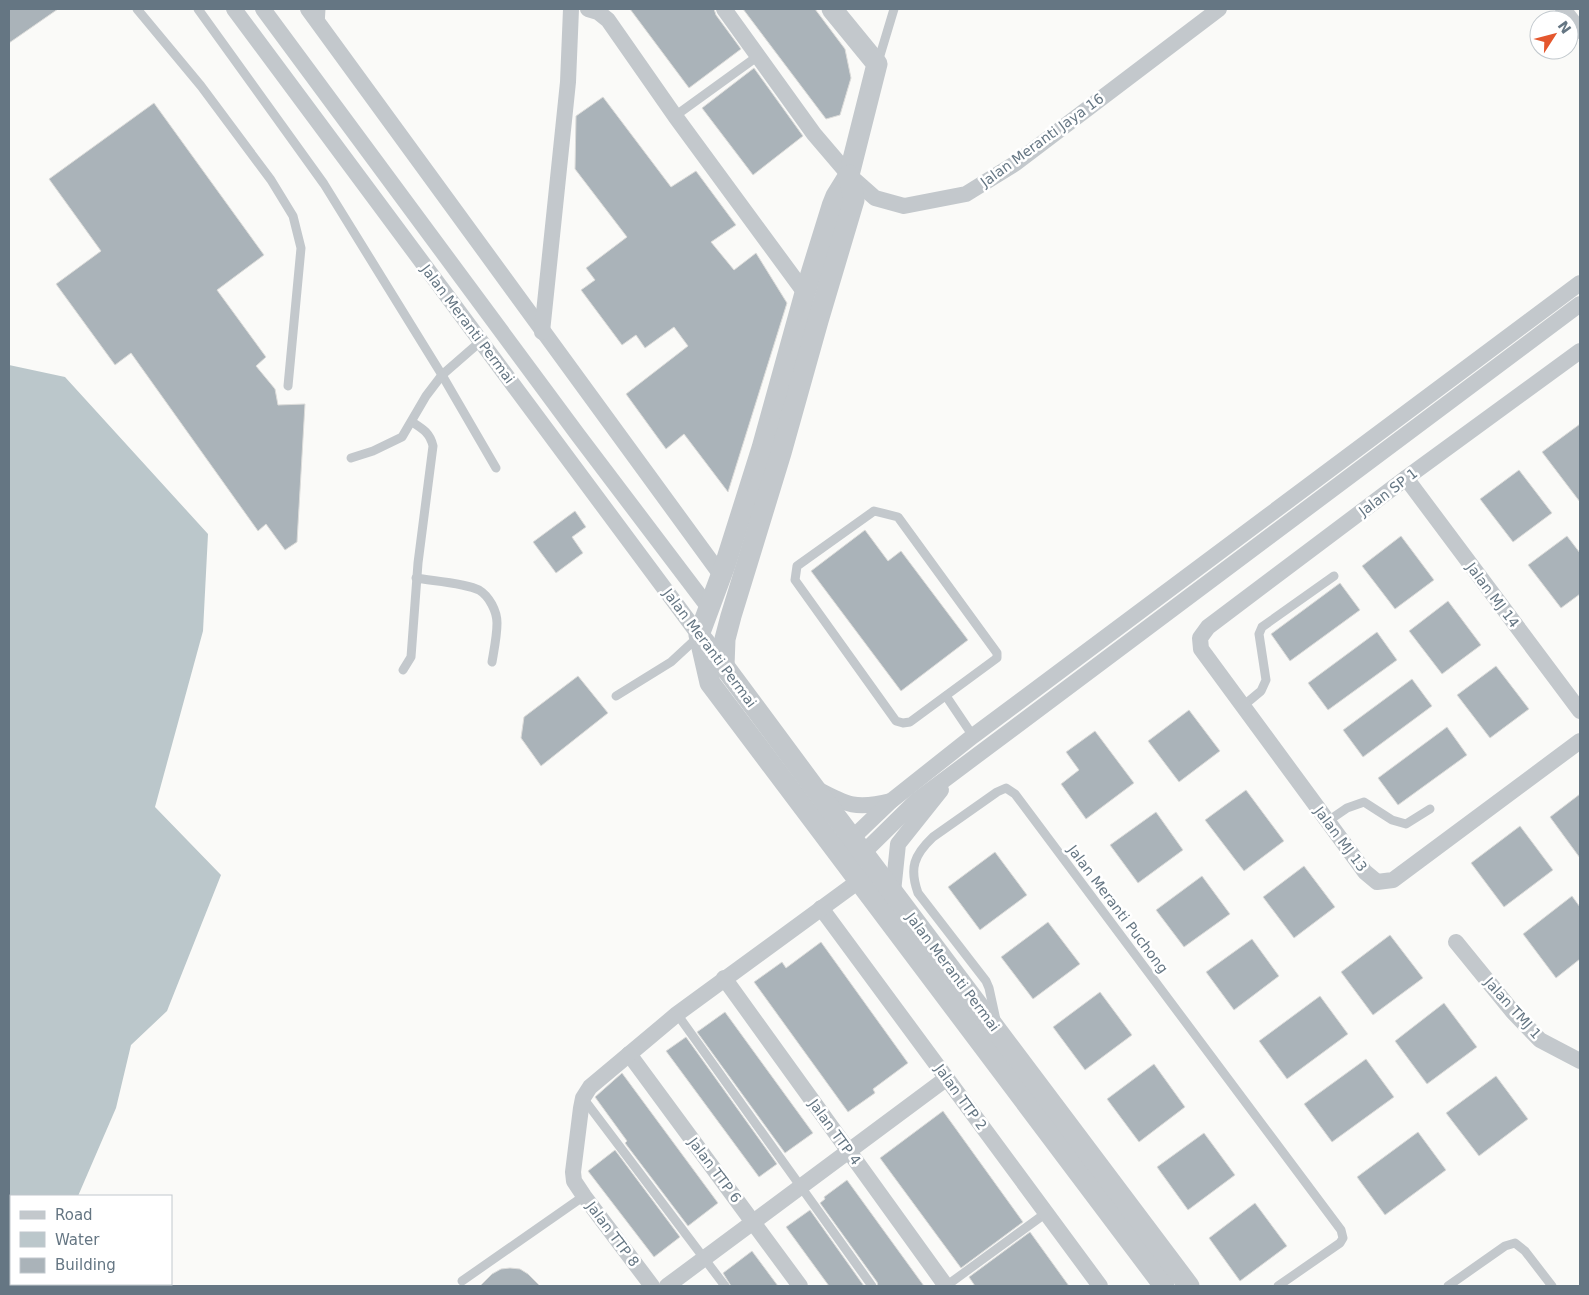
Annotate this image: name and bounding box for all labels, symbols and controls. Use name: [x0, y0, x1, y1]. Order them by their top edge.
north arrow: [1529, 10, 1579, 60]
text: N: [1555, 18, 1574, 37]
street label: Jalan Meranti Jaya 16: [977, 90, 1107, 191]
street label: Jalan Meranti Permai: [418, 261, 518, 386]
street label: Jalan SP 1: [1355, 465, 1420, 520]
street label: Jalan MJ 14: [1463, 559, 1523, 631]
street label: Jalan Meranti Permai: [660, 585, 760, 710]
street label: Jalan MJ 13: [1311, 803, 1371, 875]
street label: Jalan Meranti Puchong: [1064, 841, 1171, 976]
street label: Jalan Meranti Permai: [903, 909, 1003, 1034]
street label: Jalan TMJ 1: [1481, 973, 1545, 1042]
street label: Jalan TTP 2: [931, 1060, 990, 1133]
street label: Jalan TTP 4: [805, 1095, 864, 1168]
street label: Jalan TTP 6: [685, 1134, 745, 1206]
legend: [10, 1195, 172, 1285]
street label: Jalan TTP 8: [583, 1198, 643, 1270]
text: Road: [55, 1206, 93, 1224]
text: Water: [55, 1231, 100, 1249]
text: Building: [55, 1256, 116, 1274]

